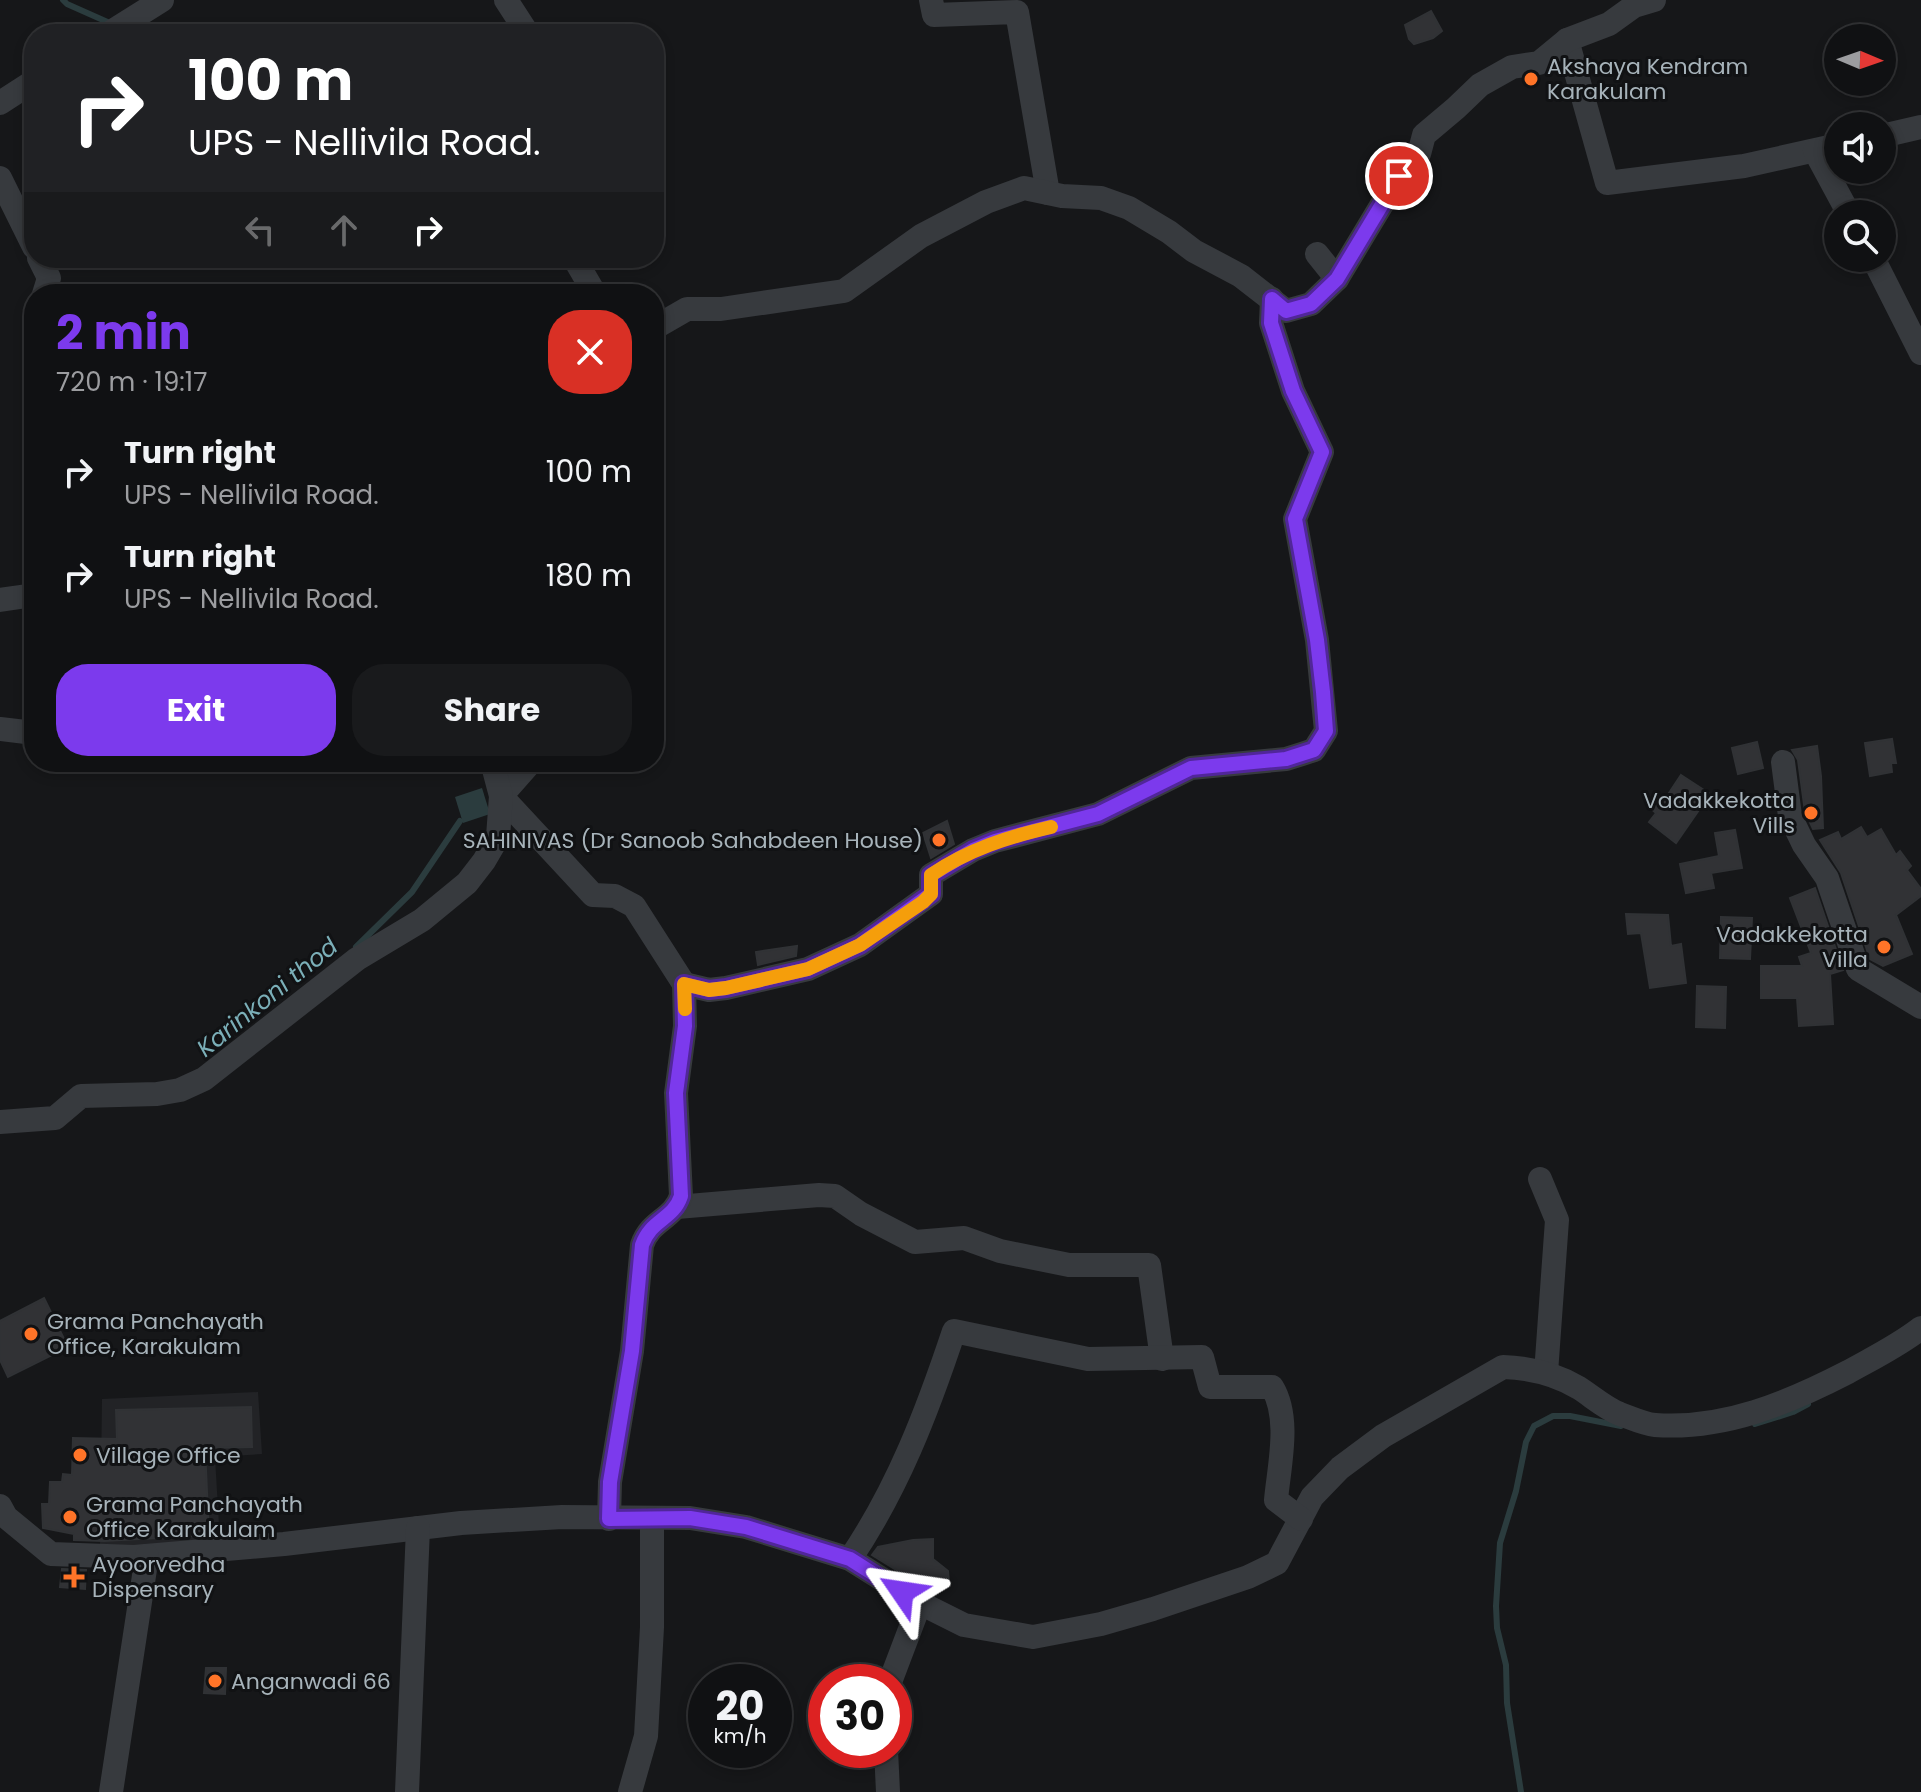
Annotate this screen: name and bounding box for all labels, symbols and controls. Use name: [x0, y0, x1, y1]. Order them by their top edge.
north arrow: [1824, 24, 1896, 96]
map controls: [1824, 24, 1896, 272]
text: 100 m: [188, 41, 353, 120]
place label: Akshaya Kendram Karakulam: [1547, 51, 1748, 107]
icon: right: [56, 56, 160, 160]
marker: Akshaya Kendram Karakulam: [1522, 70, 1540, 88]
button: sound: [1824, 112, 1896, 184]
text: UPS - Nellivila Road.: [188, 117, 541, 168]
pin: [1365, 142, 1433, 210]
icon: arrive: [1377, 154, 1421, 198]
button: search: [1824, 200, 1896, 272]
icon: left: [238, 208, 282, 252]
icon: ahead: [322, 208, 366, 252]
icon: right: [406, 208, 450, 252]
text: 2 min: [56, 299, 191, 366]
button: close: [548, 310, 632, 394]
text: 720 m · 19:17: [56, 364, 207, 400]
text: Turn right: [124, 431, 276, 474]
icon: right: [56, 450, 100, 494]
text: 100 m: [546, 450, 632, 493]
text: UPS - Nellivila Road.: [124, 477, 379, 513]
text: Turn right: [124, 535, 276, 578]
icon: right: [56, 554, 100, 598]
text: 180 m: [546, 554, 632, 597]
text: UPS - Nellivila Road.: [124, 581, 379, 617]
button: Exit: [56, 664, 336, 756]
button: Share: [352, 664, 632, 756]
place label: Vadakkekotta Vills: [1643, 785, 1795, 841]
marker: Vadakkekotta Vills: [1802, 804, 1820, 822]
place label: SAHINIVAS (Dr Sanoob Sahabdeen House): [463, 825, 923, 856]
marker: SAHINIVAS (Dr Sanoob Sahabdeen House): [930, 831, 948, 849]
place label: Vadakkekotta Villa: [1716, 919, 1868, 975]
water label: Karinkoni thod: [190, 929, 345, 1064]
marker: Vadakkekotta Villa: [1875, 938, 1893, 956]
place label: Grama Panchayath Office, Karakulam: [47, 1306, 264, 1362]
marker: Grama Panchayath Office, Karakulam: [22, 1325, 40, 1343]
place label: Village Office: [96, 1440, 241, 1471]
marker: Village Office: [71, 1446, 89, 1464]
place label: Grama Panchayath Office Karakulam: [86, 1489, 303, 1545]
marker: Grama Panchayath Office Karakulam: [61, 1508, 79, 1526]
place label: Ayoorvedha Dispensary: [92, 1549, 225, 1605]
position arrow: [860, 1550, 944, 1634]
marker: Ayoorvedha Dispensary: [63, 1566, 85, 1588]
speed limit sign: 30: [808, 1664, 912, 1768]
place label: Anganwadi 66: [231, 1666, 391, 1697]
marker: Anganwadi 66: [206, 1672, 224, 1690]
text: 20: [716, 1678, 764, 1734]
text: km/h: [713, 1722, 767, 1750]

